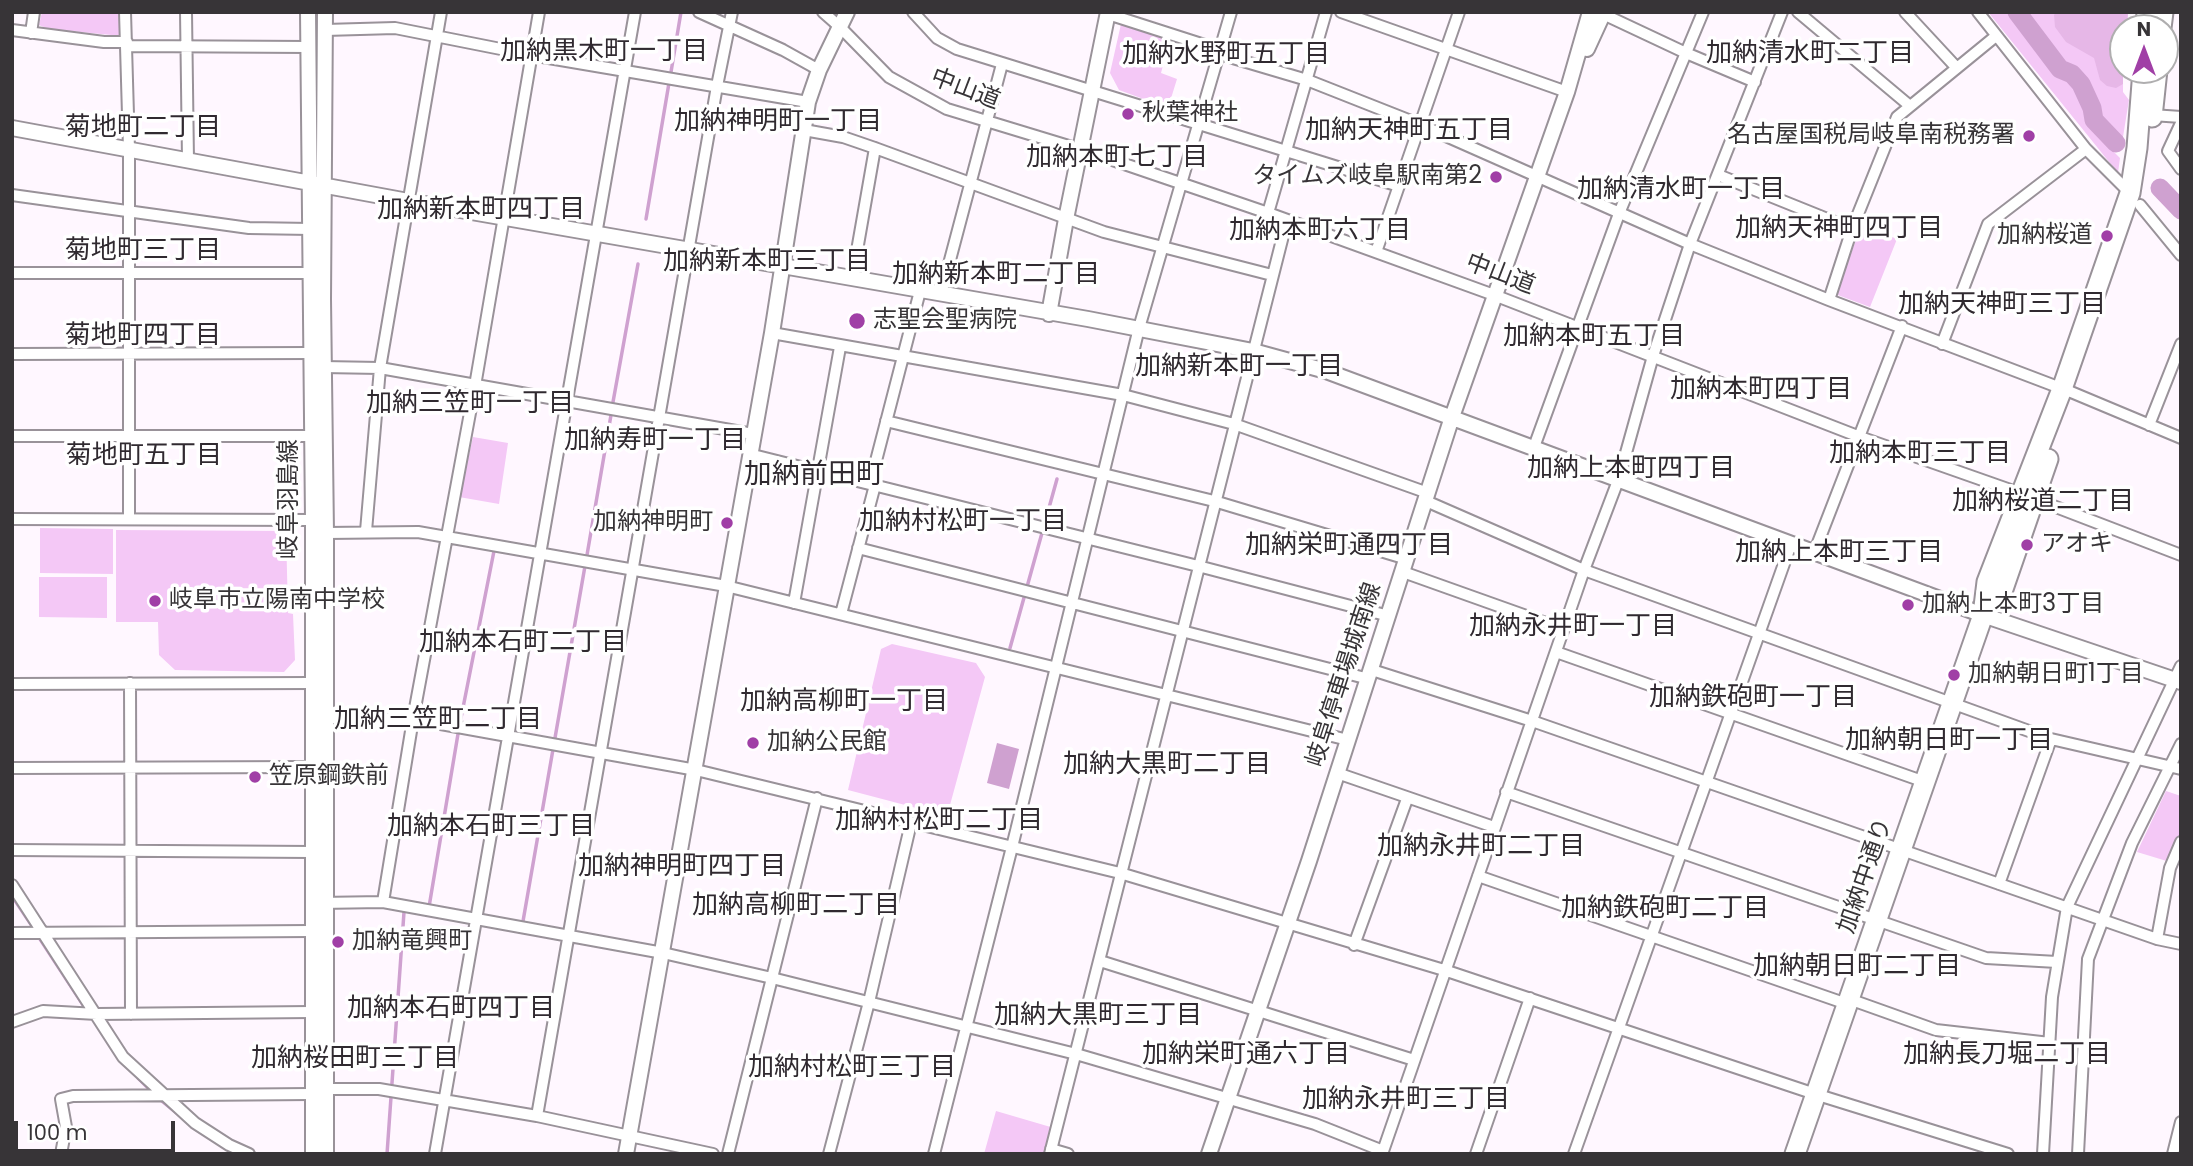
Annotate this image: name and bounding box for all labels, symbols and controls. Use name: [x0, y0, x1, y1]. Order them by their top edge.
north arrow: [2109, 14, 2179, 84]
text: N: [2137, 16, 2151, 43]
district label: 加納黒木町一丁目: [500, 36, 708, 68]
district label: 加納清水町二丁目: [1706, 38, 1914, 70]
district label: 加納水野町五丁目: [1122, 39, 1330, 71]
street label: 中山道: [926, 64, 1004, 116]
place label: 秋葉神社: [1142, 100, 1238, 128]
district label: 加納神明町一丁目: [674, 106, 882, 138]
marker: 秋葉神社: [1120, 106, 1136, 122]
district label: 菊地町二丁目: [65, 112, 221, 144]
district label: 加納天神町五丁目: [1305, 115, 1513, 147]
place label: 名古屋国税局岐阜南税務署: [1727, 122, 2015, 150]
marker: 名古屋国税局岐阜南税務署: [2021, 128, 2037, 144]
district label: 加納本町七丁目: [1026, 142, 1208, 174]
place label: タイムズ岐阜駅南第2: [1252, 163, 1482, 191]
marker: タイムズ岐阜駅南第2: [1488, 169, 1504, 185]
district label: 加納清水町一丁目: [1577, 174, 1785, 206]
district label: 加納新本町四丁目: [377, 194, 585, 226]
district label: 加納天神町四丁目: [1735, 213, 1943, 245]
district label: 加納本町六丁目: [1229, 215, 1411, 247]
place label: 加納桜道: [1997, 222, 2093, 250]
marker: 加納桜道: [2099, 228, 2115, 244]
district label: 菊地町三丁目: [65, 235, 221, 267]
district label: 加納新本町三丁目: [663, 246, 871, 278]
street label: 中山道: [1461, 249, 1539, 301]
district label: 加納新本町二丁目: [892, 259, 1100, 291]
district label: 加納天神町三丁目: [1898, 289, 2106, 321]
place label: 志聖会聖病院: [873, 307, 1017, 335]
marker: 志聖会聖病院: [847, 311, 867, 331]
district label: 菊地町四丁目: [65, 320, 221, 352]
district label: 加納本町五丁目: [1503, 321, 1685, 353]
district label: 加納新本町一丁目: [1135, 351, 1343, 383]
district label: 加納本町四丁目: [1670, 374, 1852, 406]
district label: 加納三笠町一丁目: [366, 388, 574, 420]
district label: 加納寿町一丁目: [564, 425, 746, 457]
district label: 加納本町三丁目: [1829, 438, 2011, 470]
street label: 岐阜羽島線: [276, 439, 304, 559]
district label: 菊地町五丁目: [66, 440, 222, 472]
district label: 加納上本町四丁目: [1527, 453, 1735, 485]
district label: 加納前田町: [744, 459, 884, 493]
district label: 加納桜道二丁目: [1952, 486, 2134, 518]
district label: 加納村松町一丁目: [859, 506, 1067, 538]
place label: 加納神明町: [593, 509, 713, 537]
marker: 加納神明町: [719, 515, 735, 531]
district label: 加納栄町通四丁目: [1245, 530, 1453, 562]
place label: アオキ: [2041, 531, 2113, 559]
district label: 加納上本町三丁目: [1735, 537, 1943, 569]
marker: アオキ: [2019, 537, 2035, 553]
street label: 岐阜停車場城南線: [1302, 579, 1388, 771]
place label: 岐阜市立陽南中学校: [169, 587, 385, 615]
place label: 加納上本町3丁目: [1922, 591, 2104, 619]
marker: 岐阜市立陽南中学校: [147, 593, 163, 609]
marker: 加納上本町3丁目: [1900, 597, 1916, 613]
district label: 加納永井町一丁目: [1469, 611, 1677, 643]
district label: 加納本石町二丁目: [419, 627, 627, 659]
place label: 加納朝日町1丁目: [1968, 661, 2144, 689]
marker: 加納朝日町1丁目: [1946, 667, 1962, 683]
district label: 加納鉄砲町一丁目: [1649, 682, 1857, 714]
district label: 加納高柳町一丁目: [740, 686, 948, 718]
district label: 加納三笠町二丁目: [334, 704, 542, 736]
district label: 加納朝日町一丁目: [1845, 725, 2053, 757]
place label: 加納公民館: [767, 729, 887, 757]
marker: 加納公民館: [745, 735, 761, 751]
district label: 加納大黒町二丁目: [1063, 749, 1271, 781]
place label: 笠原鋼鉄前: [269, 763, 389, 791]
marker: 笠原鋼鉄前: [247, 769, 263, 785]
district label: 加納村松町二丁目: [835, 805, 1043, 837]
district label: 加納本石町三丁目: [387, 811, 595, 843]
street label: 加納中通り: [1833, 815, 1899, 937]
district label: 加納永井町二丁目: [1377, 831, 1585, 863]
district label: 加納神明町四丁目: [578, 851, 786, 883]
district label: 加納高柳町二丁目: [692, 890, 900, 922]
district label: 加納鉄砲町二丁目: [1561, 893, 1769, 925]
place label: 加納竜興町: [352, 928, 472, 956]
marker: 加納竜興町: [330, 934, 346, 950]
district label: 加納朝日町二丁目: [1753, 951, 1961, 983]
district label: 加納本石町四丁目: [347, 993, 555, 1025]
district label: 加納大黒町三丁目: [994, 1000, 1202, 1032]
district label: 加納栄町通六丁目: [1142, 1039, 1350, 1071]
district label: 加納長刀堀二丁目: [1903, 1039, 2111, 1071]
district label: 加納桜田町三丁目: [251, 1043, 459, 1075]
district label: 加納村松町三丁目: [748, 1052, 956, 1084]
district label: 加納永井町三丁目: [1302, 1084, 1510, 1116]
scale bar: [18, 1106, 178, 1150]
text: 100 m: [27, 1118, 87, 1147]

